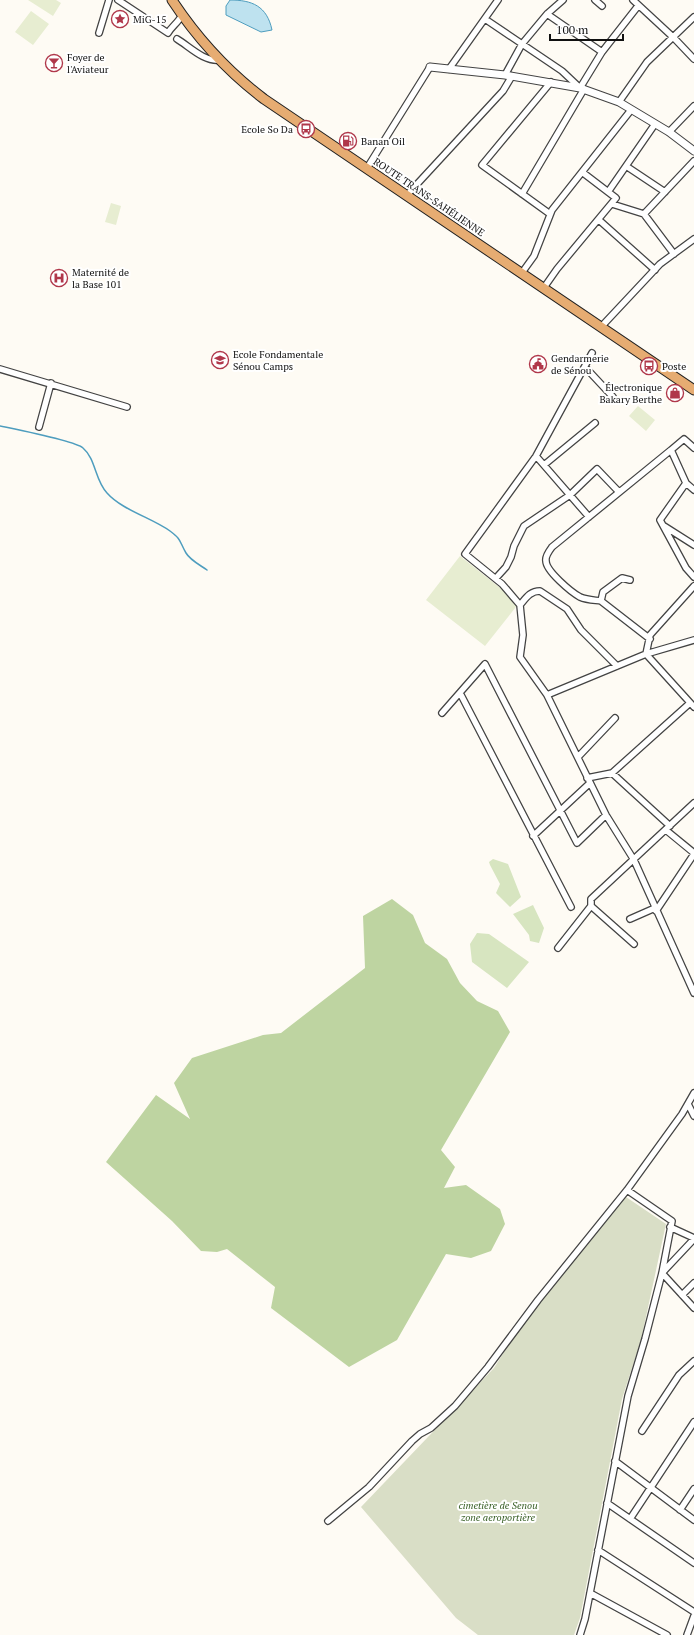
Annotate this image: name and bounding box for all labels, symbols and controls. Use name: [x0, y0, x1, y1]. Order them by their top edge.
place icon: MiG-15: [110, 9, 130, 29]
place label: MiG-15: [133, 13, 166, 26]
scale bar: [550, 16, 623, 42]
text: 100 m: [556, 22, 589, 37]
place label: Foyer de l'Aviateur: [67, 51, 109, 76]
bar icon: Foyer de l'Aviateur: [44, 53, 64, 73]
bus stop icon: Ecole So Da: [296, 119, 316, 139]
place label: Ecole So Da: [241, 123, 293, 136]
fuel station icon: Banan Oil: [338, 131, 358, 151]
place label: Banan Oil: [361, 135, 405, 148]
street label: ROUTE TRANS-SAHÉLIENNE: [371, 155, 487, 239]
place label: Maternité de la Base 101: [72, 266, 129, 291]
hospital icon: Maternité de la Base 101: [49, 268, 69, 288]
place label: Ecole Fondamentale Sénou Camps: [233, 348, 323, 373]
school or university icon: Ecole Fondamentale Sénou Camps: [210, 350, 230, 370]
place label: Gendarmerie de Sénou: [551, 352, 609, 377]
public building icon: Gendarmerie de Sénou: [528, 354, 548, 374]
bus stop icon: Poste: [639, 356, 659, 376]
place label: Poste: [662, 360, 686, 373]
place label: Électronique Bakary Berthe: [599, 381, 662, 406]
shop icon: Électronique Bakary Berthe: [665, 383, 685, 403]
park label: cimetière de Senou zone aeroportière: [458, 1499, 538, 1524]

